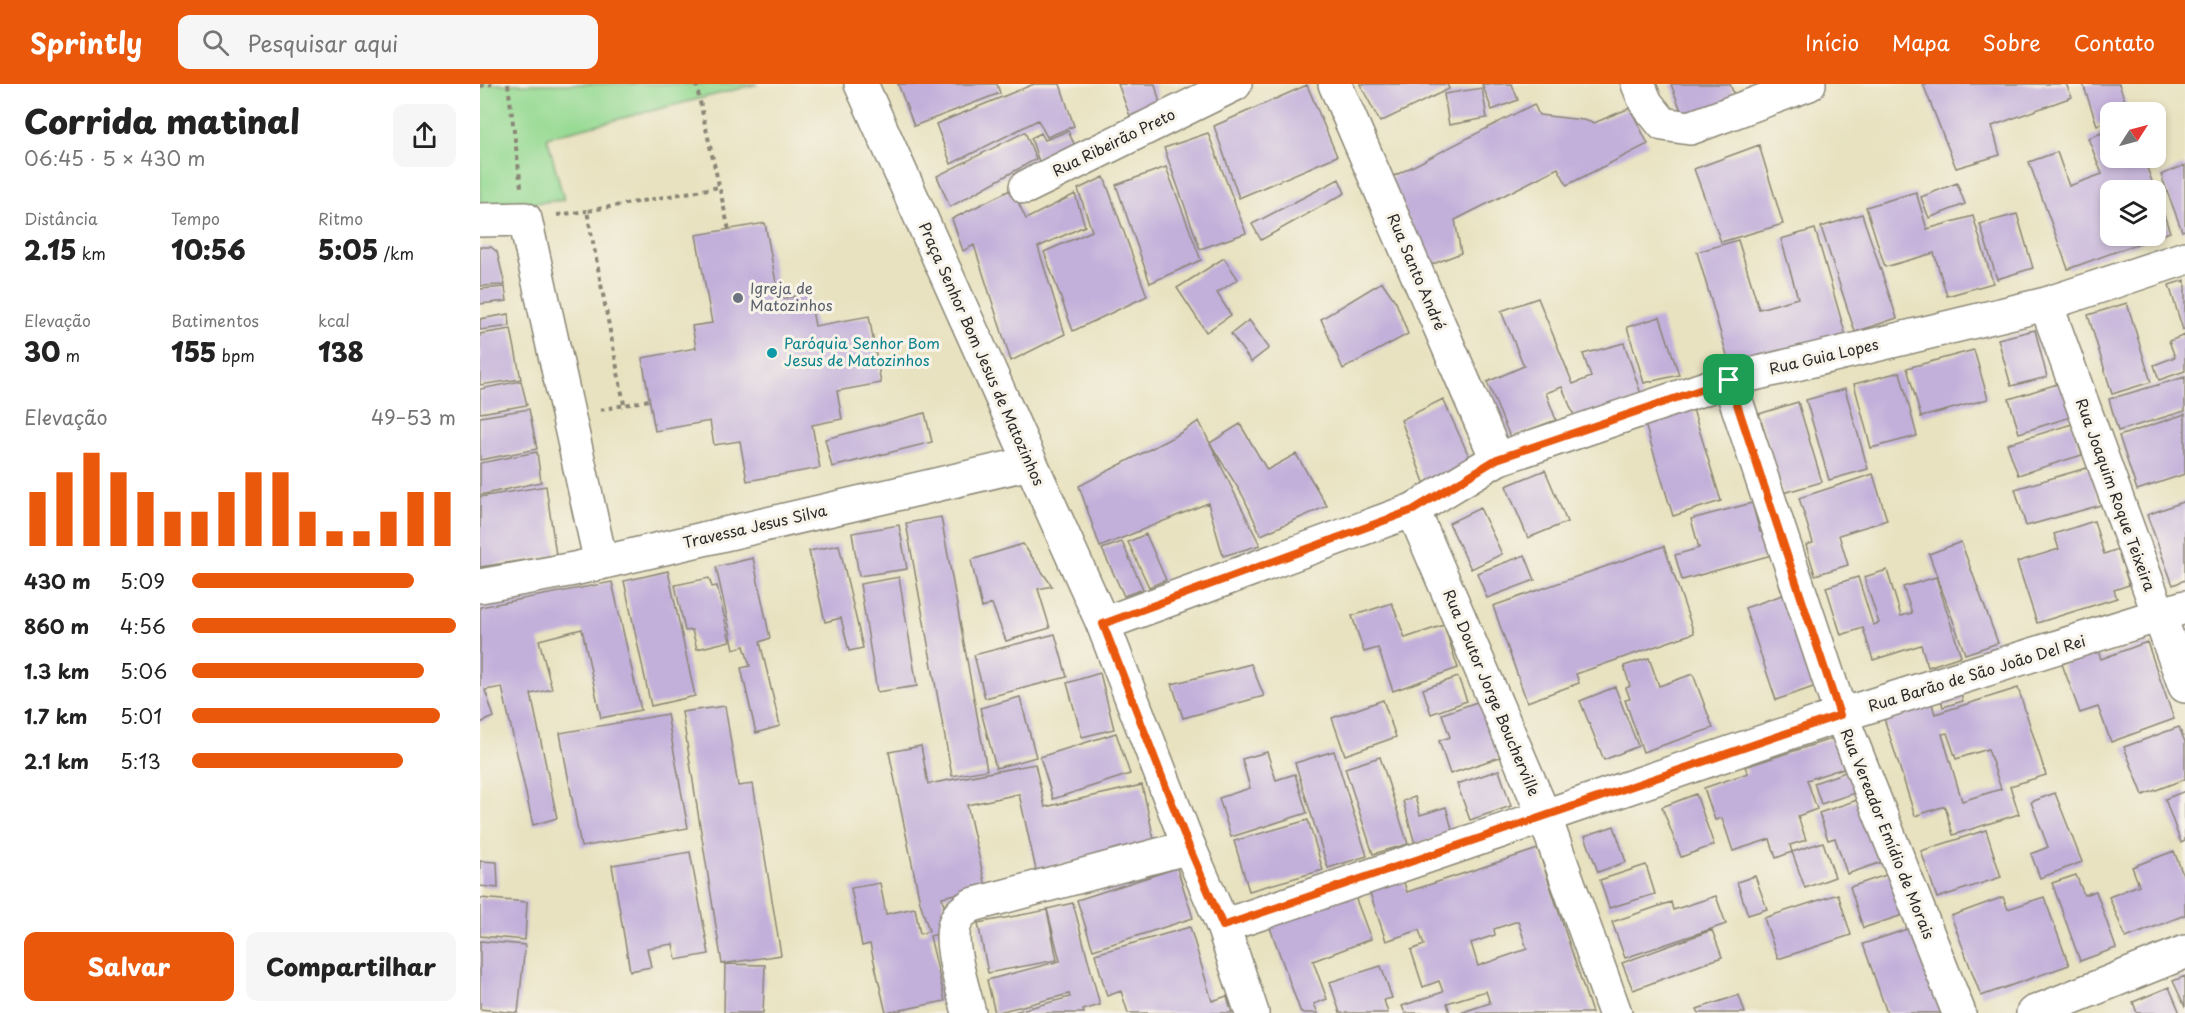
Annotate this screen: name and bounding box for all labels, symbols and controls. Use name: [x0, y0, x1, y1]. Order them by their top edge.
search box: [178, 15, 598, 69]
text: Sprintly: [30, 21, 142, 64]
icon: search: [199, 26, 232, 59]
text: Pesquisar aqui: [247, 26, 398, 59]
text: Início: [1805, 26, 1859, 58]
text: Mapa: [1892, 26, 1950, 58]
text: Sobre: [1983, 26, 2041, 58]
text: Contato: [2074, 26, 2155, 58]
text: Corrida matinal: [24, 95, 299, 145]
street label: Rua Ribeirão Preto: [1048, 102, 1179, 181]
north arrow: [2100, 102, 2166, 168]
map controls: [2100, 102, 2166, 246]
button: share: [393, 104, 456, 167]
text: 06:45 · 5 × 430 m: [24, 143, 206, 173]
button: layers: [2100, 180, 2166, 246]
text: Distância: [24, 206, 98, 230]
text: Tempo: [171, 206, 220, 230]
text: Ritmo: [318, 206, 363, 230]
street label: Rua Santo André: [1382, 210, 1452, 333]
street label: Praça Senhor Bom Jesus de Matozinhos: [914, 218, 1051, 489]
text: 2.15: [24, 230, 77, 269]
text: 10:56: [171, 230, 245, 269]
text: 5:05: [318, 230, 378, 269]
text: km: [77, 241, 106, 265]
text: /km: [378, 241, 414, 265]
place label: Igreja de Matozinhos: [750, 276, 833, 316]
marker: Igreja de Matozinhos: [731, 291, 745, 305]
text: Elevação: [24, 308, 91, 332]
text: Batimentos: [171, 308, 259, 332]
text: kcal: [318, 308, 350, 332]
place label: Paróquia Senhor Bom Jesus de Matozinhos: [784, 331, 940, 371]
text: 30: [24, 332, 60, 371]
text: 155: [171, 332, 217, 371]
text: 138: [318, 332, 364, 371]
street label: Rua Guia Lopes: [1767, 332, 1881, 379]
text: m: [60, 343, 80, 367]
text: bpm: [217, 343, 255, 367]
marker: Paróquia Senhor Bom Jesus de Matozinhos: [765, 346, 779, 360]
pin: [1703, 354, 1754, 405]
icon: arrive: [1712, 363, 1745, 396]
street label: Rua Joaquim Roque Teixeira: [2071, 395, 2162, 595]
text: Elevação: [24, 402, 108, 432]
text: 49–53 m: [371, 402, 456, 432]
street label: Travessa Jesus Silva: [680, 498, 829, 553]
text: 430 m: [24, 566, 91, 596]
text: 5:09: [120, 566, 165, 596]
street label: Rua Doutor Jorge Boucherville: [1438, 586, 1546, 799]
text: 860 m: [24, 611, 89, 641]
text: 4:56: [120, 611, 166, 641]
street label: Rua Barão de São João Del Rei: [1865, 629, 2088, 717]
text: 1.3 km: [24, 656, 90, 686]
text: 5:06: [120, 656, 167, 686]
text: 1.7 km: [24, 701, 87, 731]
text: 5:01: [120, 701, 162, 731]
street label: Rua Vereador Emídio de Morais: [1836, 725, 1941, 942]
text: 2.1 km: [24, 746, 89, 776]
text: 5:13: [120, 746, 161, 776]
button: Salvar: [24, 932, 234, 1001]
button: Compartilhar: [246, 932, 456, 1001]

